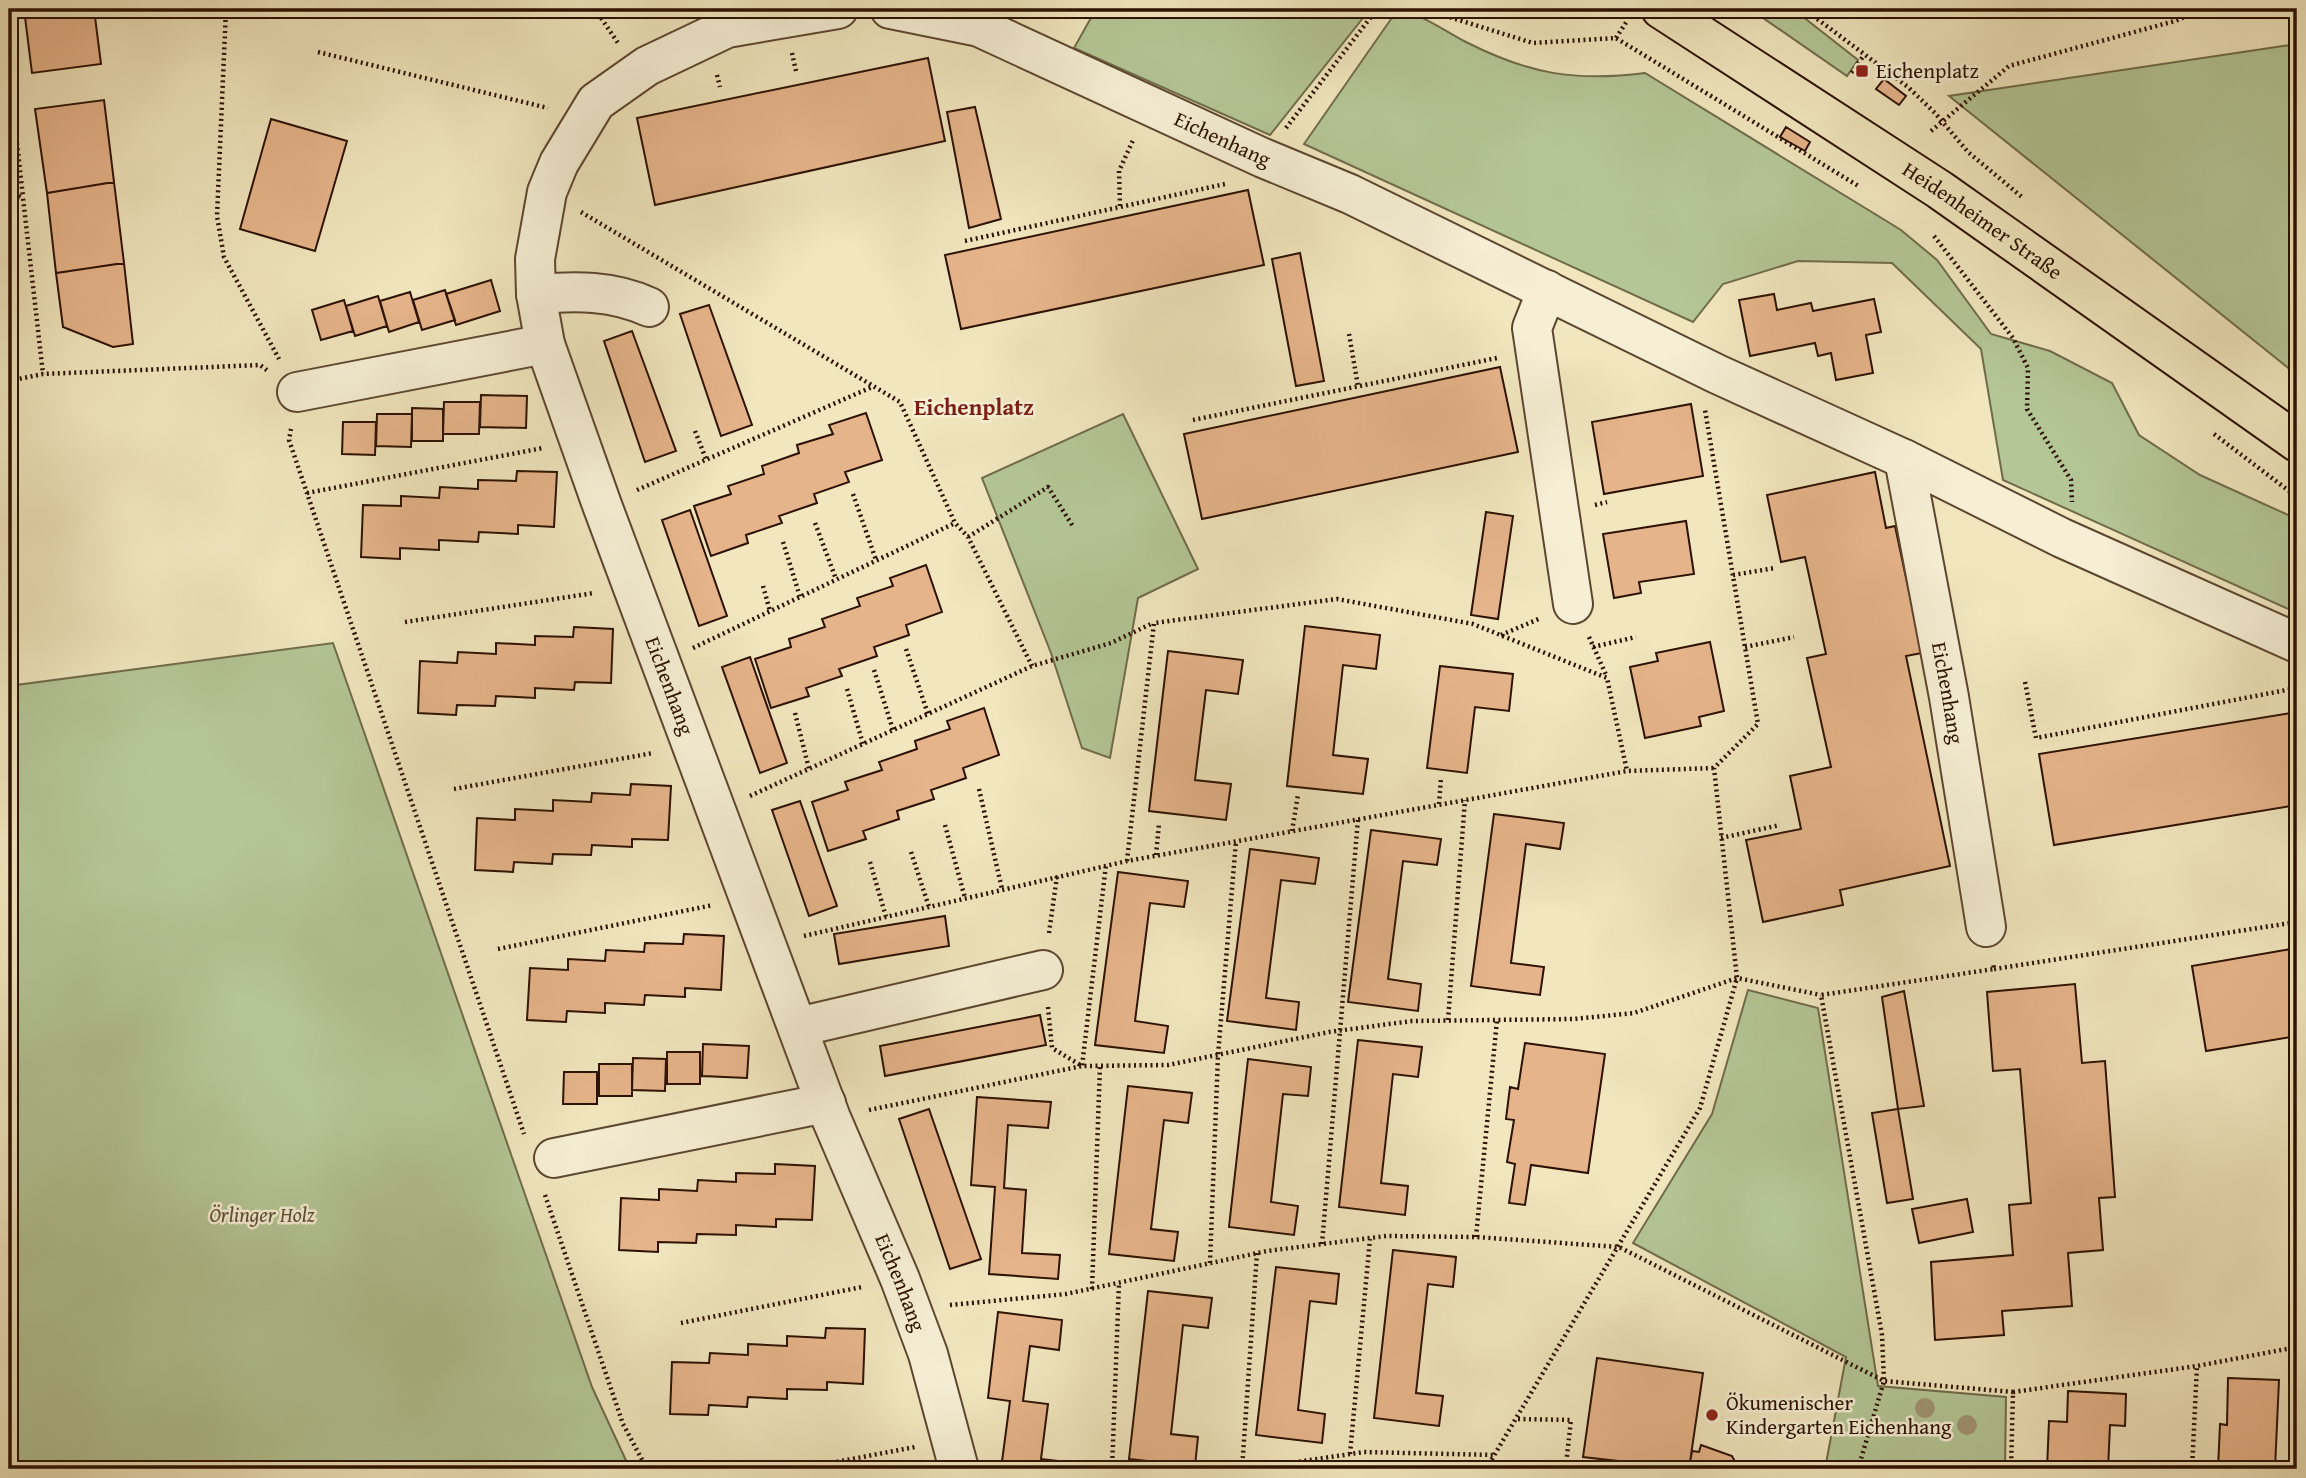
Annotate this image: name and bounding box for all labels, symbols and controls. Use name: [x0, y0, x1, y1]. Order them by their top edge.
place label: Eichenplatz: [1876, 55, 1979, 86]
marker: Eichenplatz: [1854, 63, 1870, 79]
street label: Eichenhang: [1170, 103, 1276, 175]
street label: Heidenheimer Straße: [1897, 154, 2069, 287]
district label: Eichenplatz: [914, 390, 1034, 423]
street label: Eichenhang: [637, 632, 703, 740]
street label: Eichenhang: [1924, 639, 1972, 747]
park label: Örlinger Holz: [209, 1199, 315, 1230]
street label: Eichenhang: [867, 1229, 934, 1336]
place label: Ökumenischer Kindergarten Eichenhang: [1726, 1387, 1952, 1442]
marker: Ökumenischer Kindergarten Eichenhang: [1704, 1407, 1720, 1423]

